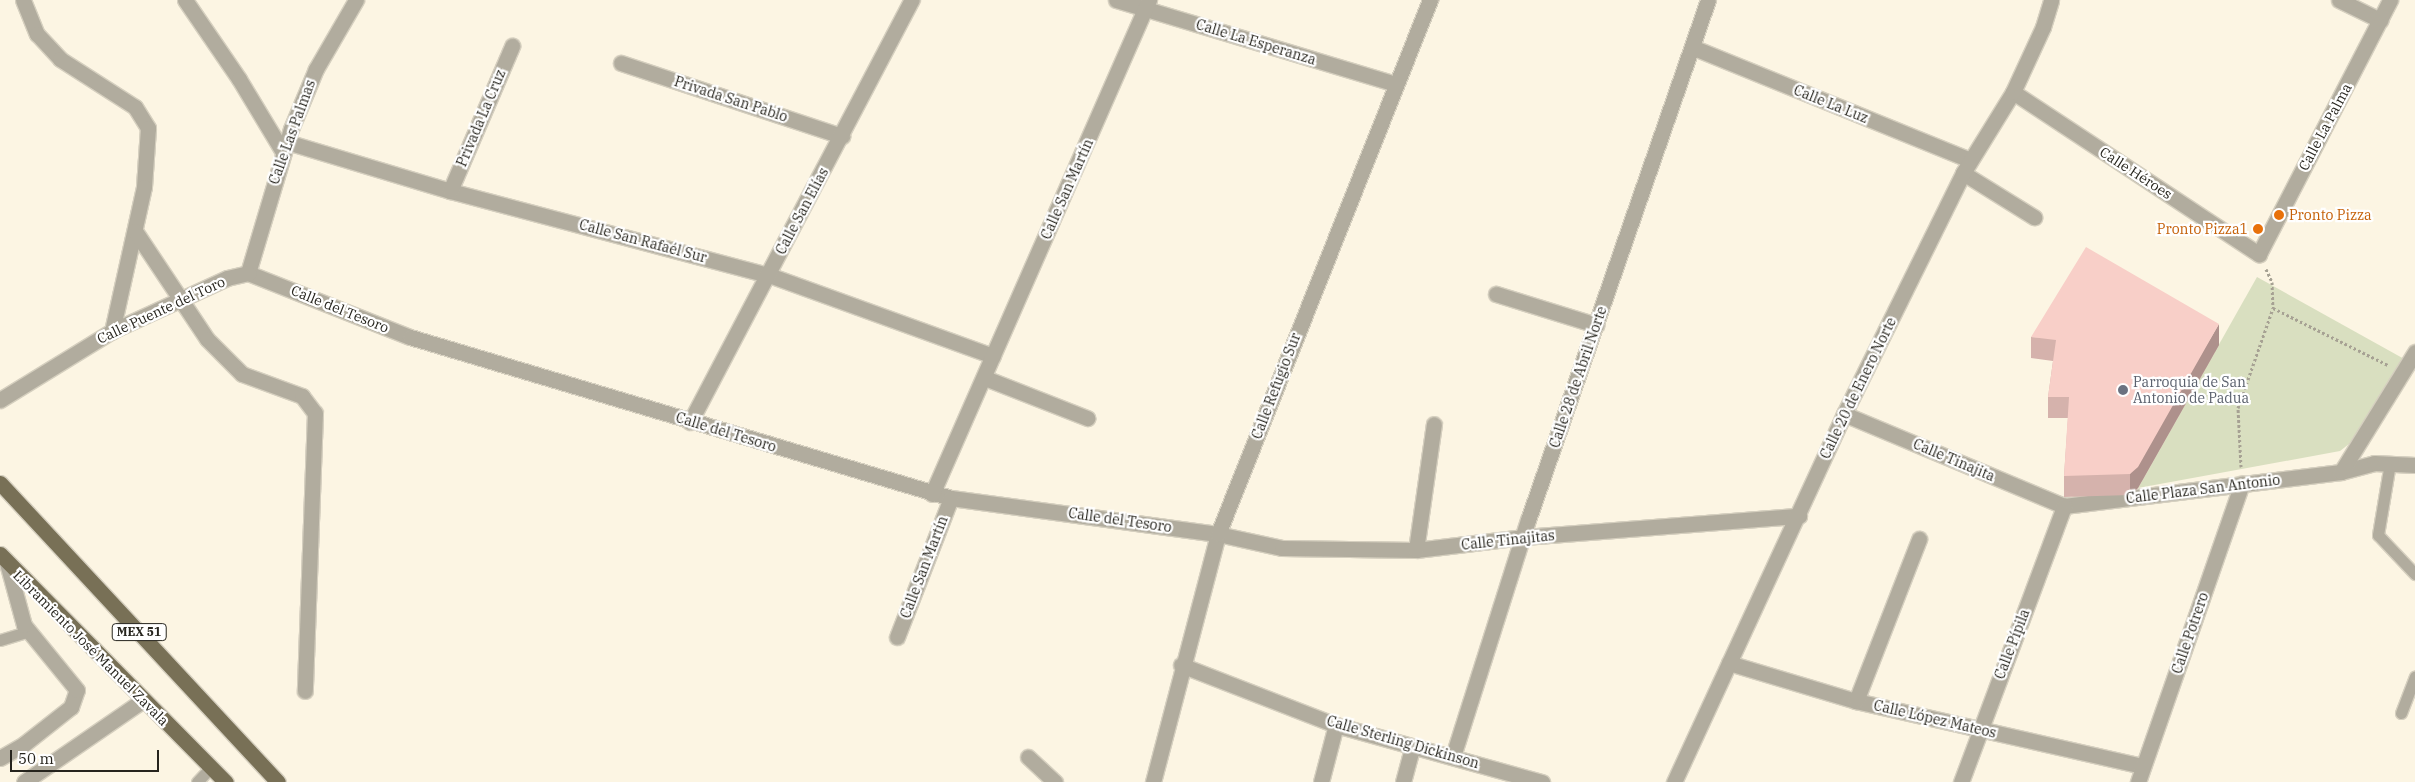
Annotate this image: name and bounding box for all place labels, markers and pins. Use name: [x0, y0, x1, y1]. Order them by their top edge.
place label: Pronto Pizza: [2289, 207, 2372, 223]
marker: Pronto Pizza: [2273, 209, 2285, 221]
place label: Pronto Pizza1: [2157, 221, 2248, 237]
marker: Pronto Pizza1: [2252, 223, 2264, 235]
place label: Parroquia de San Antonio de Padua: [2133, 374, 2249, 407]
marker: Parroquia de San Antonio de Padua: [2117, 384, 2129, 396]

